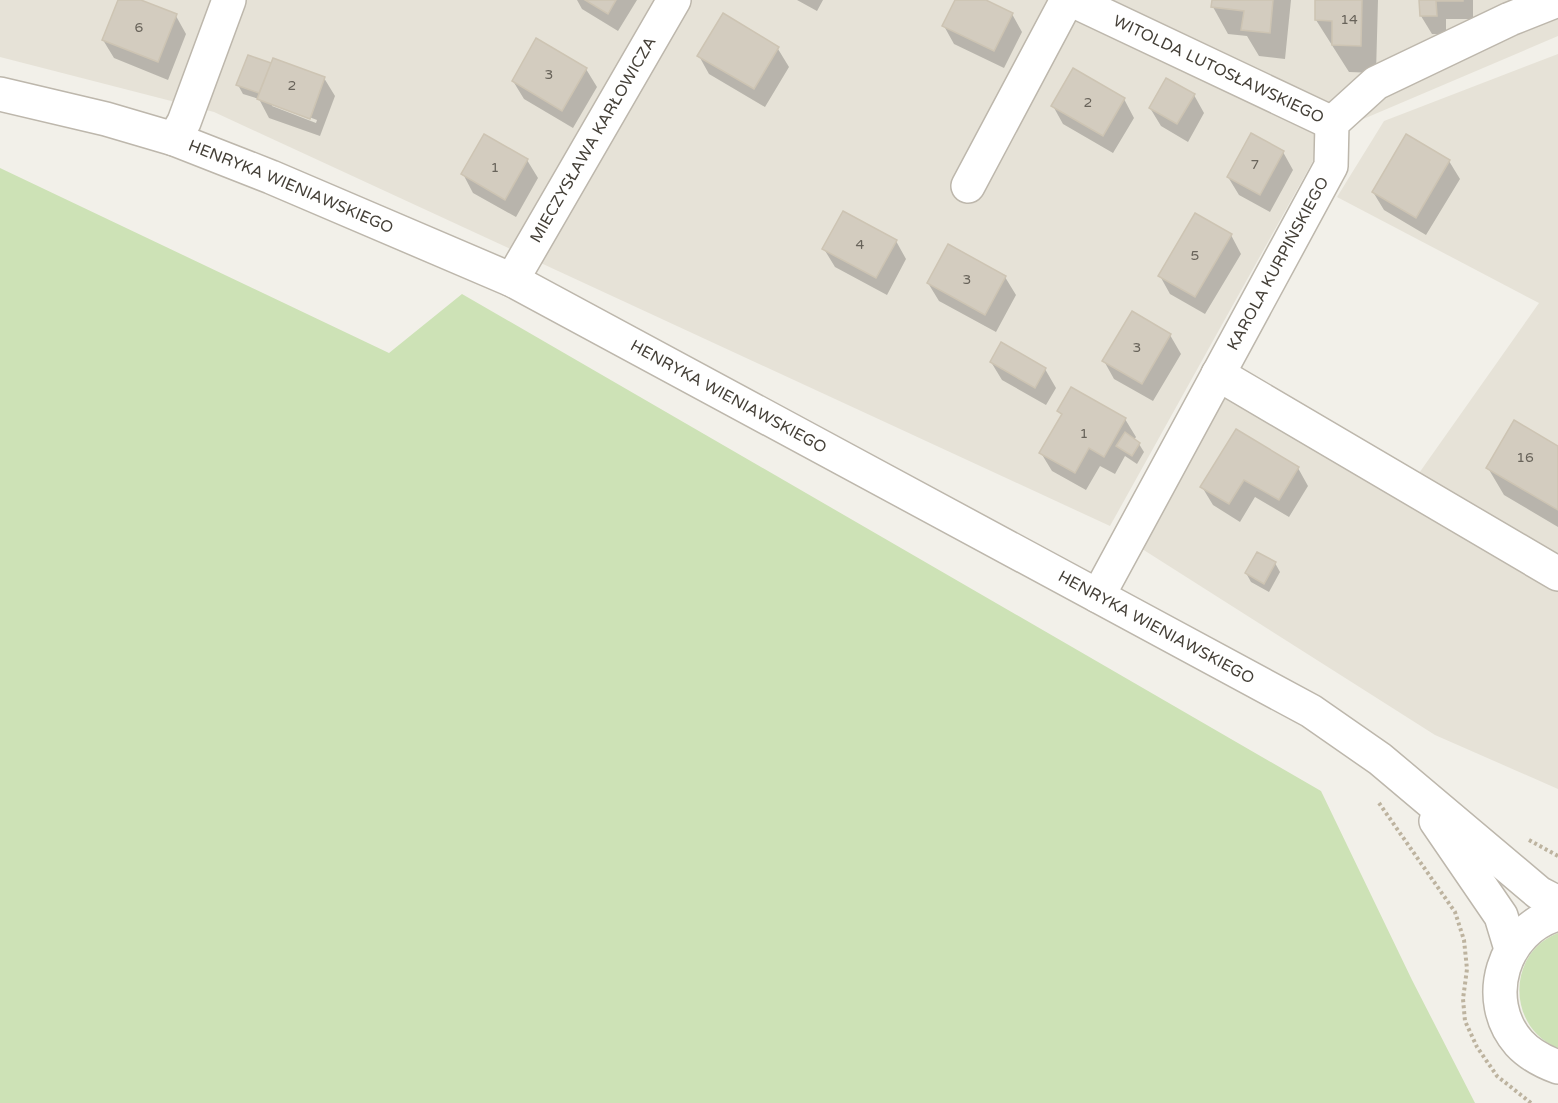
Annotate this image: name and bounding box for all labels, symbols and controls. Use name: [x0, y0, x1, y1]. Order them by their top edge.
street label: WITOLDA LUTOSŁAWSKIEGO: [1110, 11, 1327, 128]
house number: 14: [1340, 11, 1358, 28]
house number: 6: [135, 19, 144, 36]
street label: MIECZYSŁAWA KARŁOWICZA: [526, 33, 661, 246]
house number: 3: [545, 66, 553, 83]
house number: 2: [288, 77, 296, 94]
house number: 2: [1084, 94, 1092, 111]
street label: HENRYKA WIENIAWSKIEGO: [185, 136, 396, 238]
house number: 7: [1251, 156, 1259, 173]
house number: 1: [491, 159, 499, 176]
street label: KAROLA KURPIŃSKIEGO: [1223, 173, 1333, 354]
house number: 4: [856, 236, 865, 253]
house number: 5: [1191, 247, 1199, 264]
house number: 3: [963, 271, 971, 288]
street label: HENRYKA WIENIAWSKIEGO: [627, 336, 830, 458]
house number: 3: [1133, 339, 1141, 356]
house number: 1: [1080, 425, 1088, 442]
house number: 16: [1516, 449, 1534, 466]
street label: HENRYKA WIENIAWSKIEGO: [1055, 566, 1258, 689]

